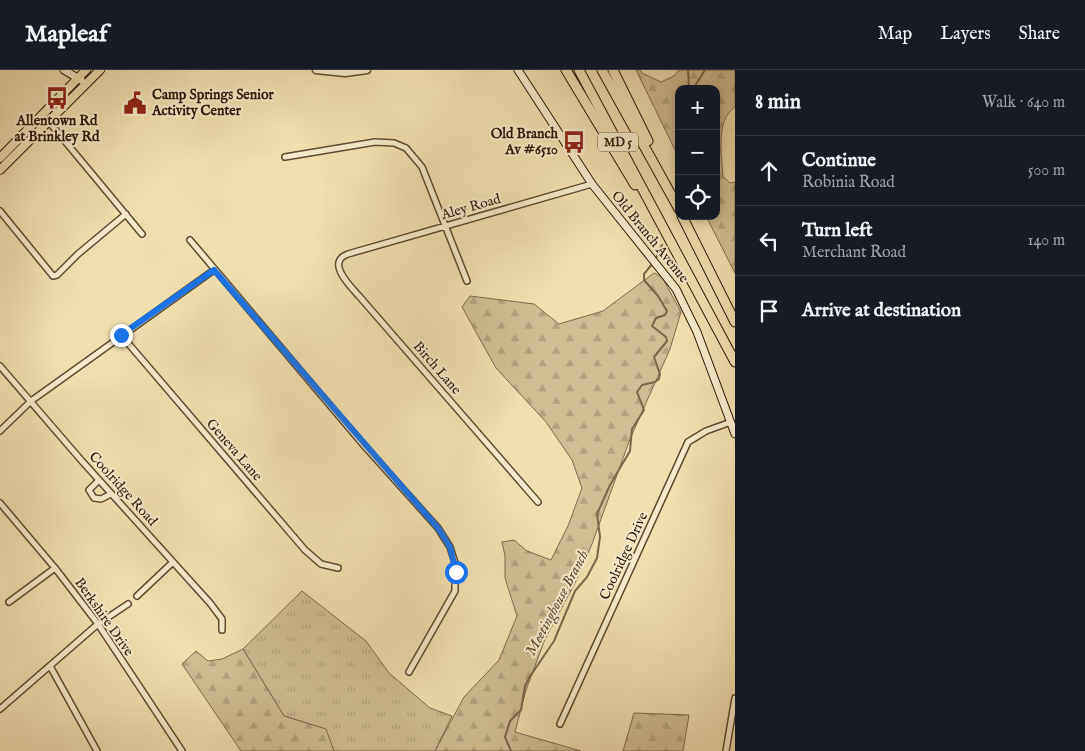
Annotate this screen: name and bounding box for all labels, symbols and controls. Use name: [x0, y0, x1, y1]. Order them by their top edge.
text: Mapleaf: [25, 19, 107, 50]
text: Map: [878, 23, 912, 46]
text: Layers: [940, 23, 991, 46]
text: Share: [1019, 23, 1060, 46]
bus stop icon: Allentown Rd at Brinkley Rd: [44, 85, 70, 111]
map controls: [675, 85, 720, 220]
button: +: [675, 85, 720, 130]
place label: Camp Springs Senior Activity Center: [151, 86, 274, 120]
text: 8 min: [755, 89, 801, 116]
public building icon: Camp Springs Senior Activity Center: [122, 90, 148, 116]
text: Walk · 640 m: [982, 93, 1065, 113]
place label: Allentown Rd at Brinkley Rd: [14, 112, 100, 146]
place label: Old Branch Av #6510: [491, 125, 559, 159]
bus stop icon: Old Branch Av #6510: [561, 129, 587, 155]
button: −: [675, 130, 720, 175]
road number: MD 5: [598, 132, 638, 152]
text: Continue: [802, 149, 876, 173]
icon: ahead: [755, 157, 783, 185]
text: 500 m: [1028, 161, 1065, 181]
text: Robinia Road: [802, 173, 895, 193]
button: locate: [675, 175, 720, 220]
street label: Old Branch Avenue: [607, 187, 693, 287]
street label: Aley Road: [438, 190, 503, 224]
text: Turn left: [802, 219, 873, 243]
icon: left: [755, 227, 783, 255]
text: 140 m: [1027, 231, 1065, 251]
text: Merchant Road: [802, 243, 906, 263]
icon: arrive: [755, 297, 783, 325]
text: Arrive at destination: [802, 299, 961, 323]
route end: [110, 324, 133, 347]
street label: Birch Lane: [409, 338, 465, 399]
street label: Geneva Lane: [202, 415, 266, 485]
street label: Coolridge Road: [85, 448, 161, 530]
street label: Coolridge Drive: [596, 509, 652, 603]
water label: Meetinghouse Branch: [521, 546, 594, 659]
route start: [445, 561, 468, 584]
street label: Berkshire Drive: [70, 574, 138, 660]

